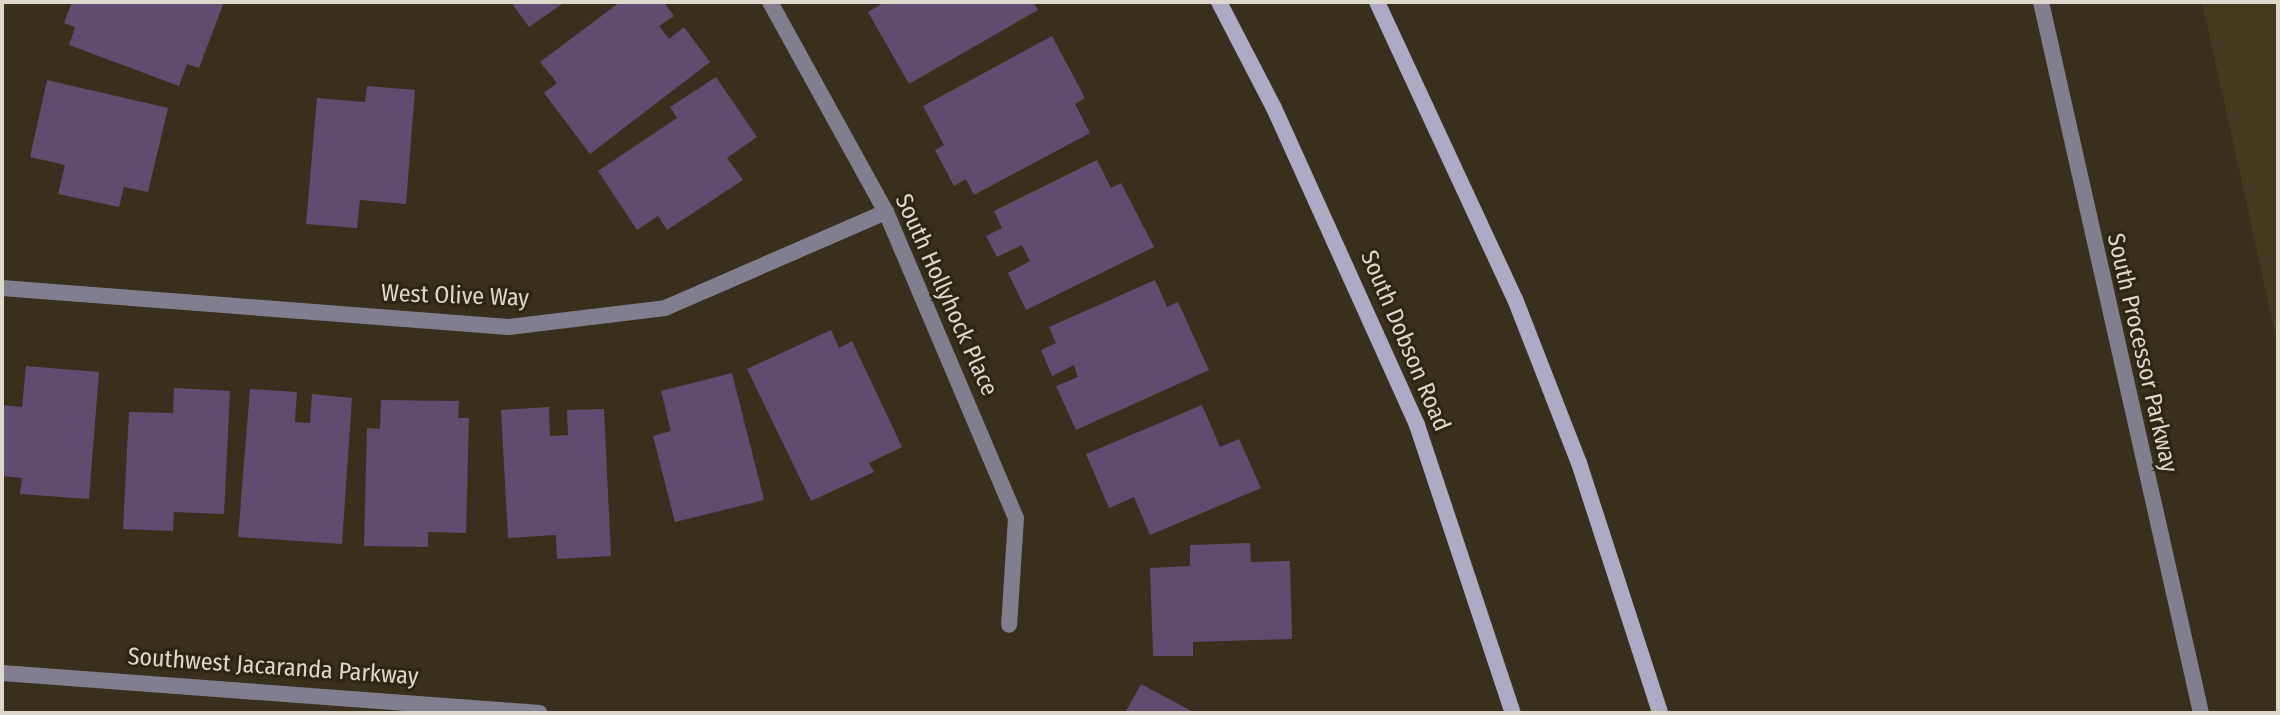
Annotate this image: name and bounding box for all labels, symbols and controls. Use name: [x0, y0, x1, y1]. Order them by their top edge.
street label: South Hollyhock Place: [889, 190, 1003, 400]
street label: South Processor Parkway: [2100, 231, 2184, 475]
street label: South Dobson Road: [1354, 246, 1456, 436]
street label: West Olive Way: [380, 279, 530, 313]
street label: Southwest Jacaranda Parkway: [127, 642, 419, 692]

